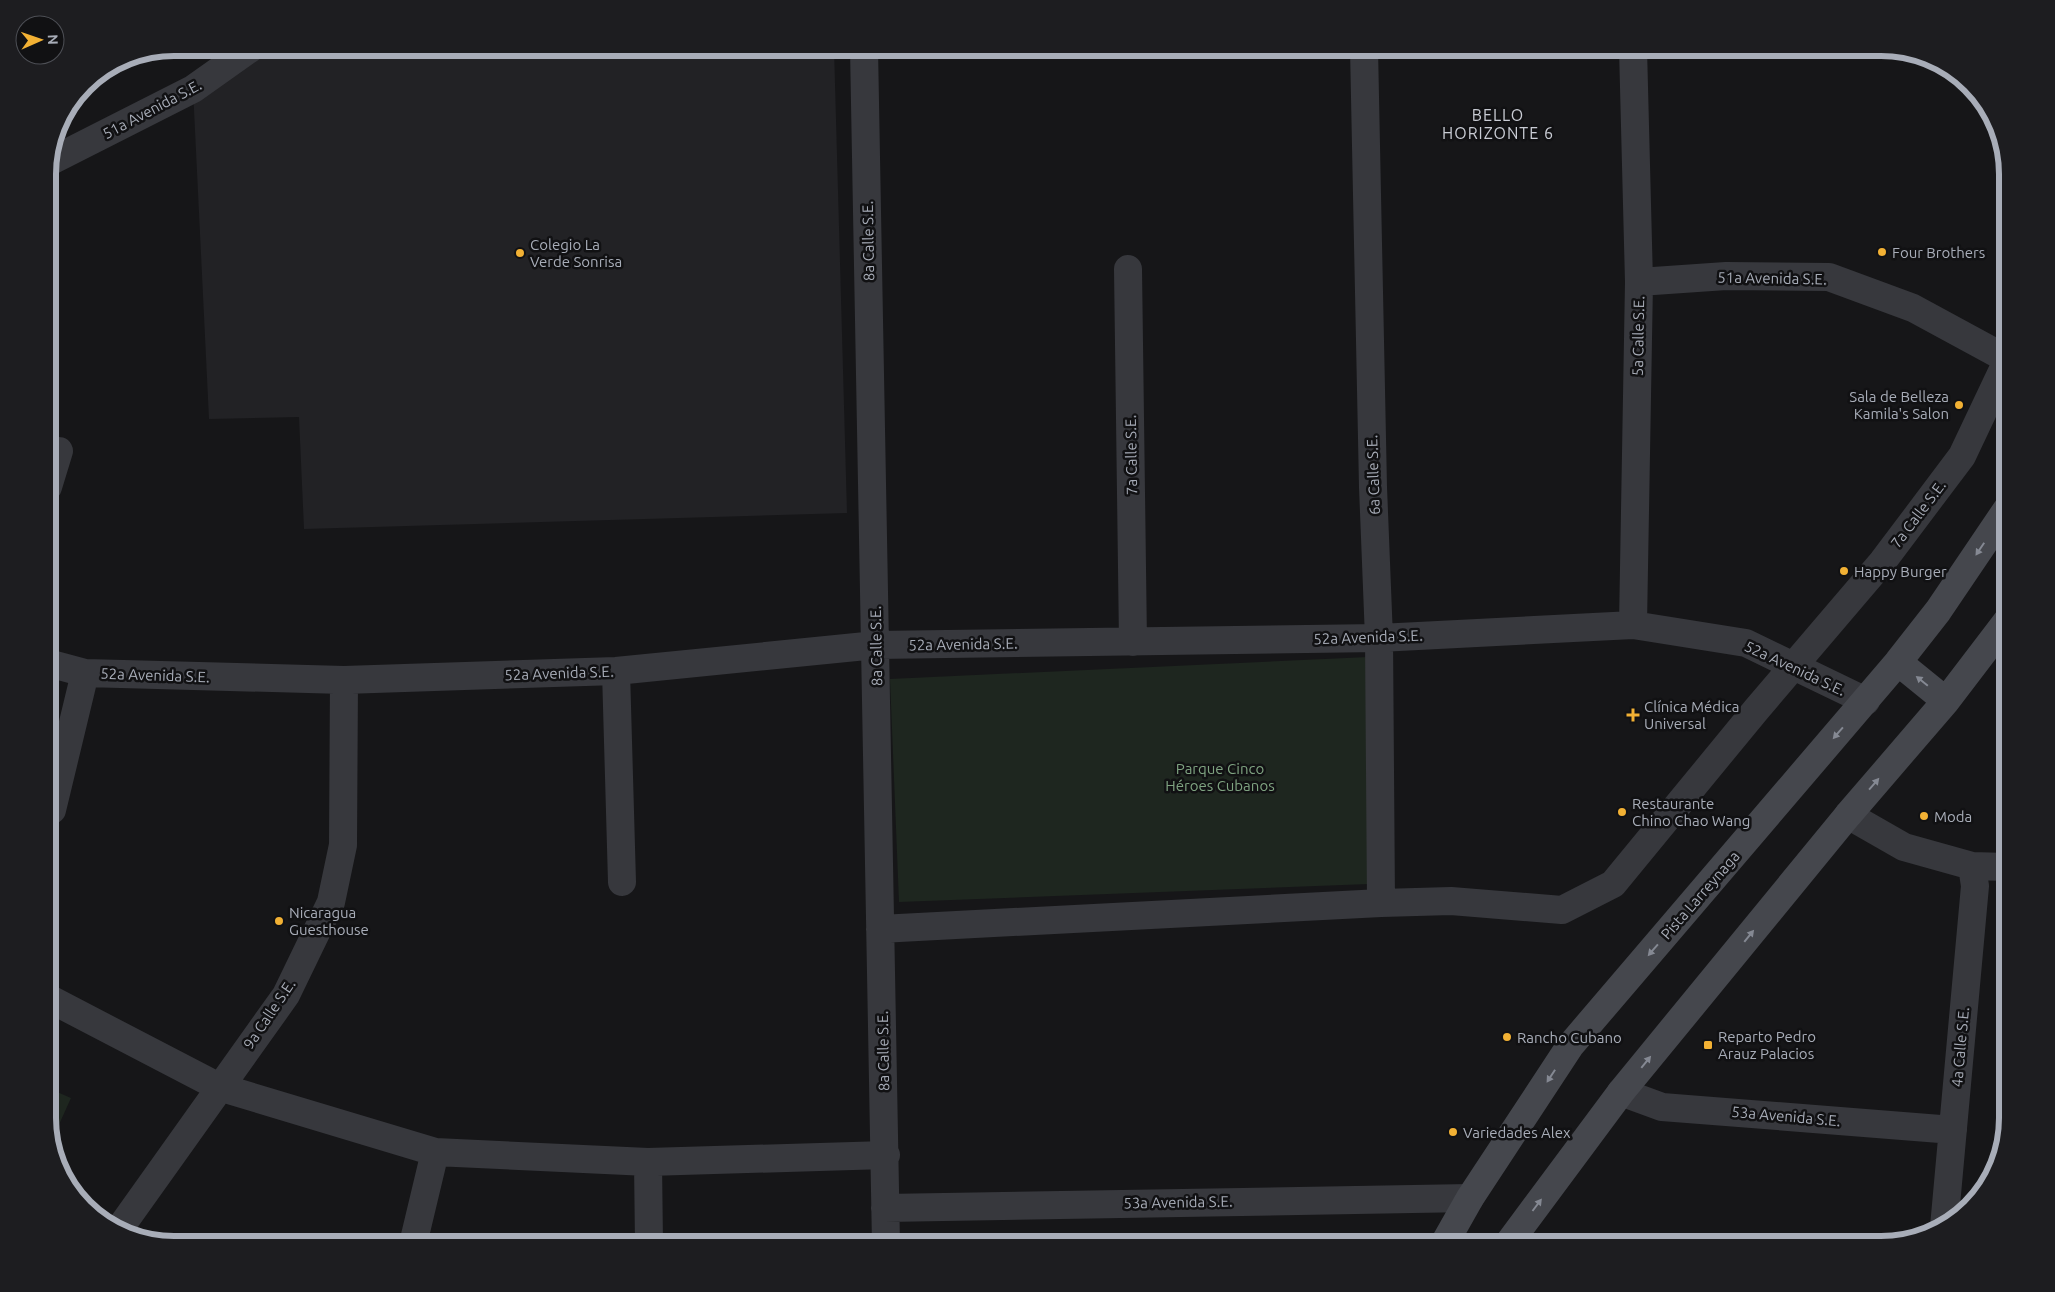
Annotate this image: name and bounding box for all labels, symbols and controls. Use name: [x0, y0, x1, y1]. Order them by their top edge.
north arrow: [15, 15, 65, 65]
text: N: [45, 34, 61, 45]
street label: 51a Avenida S.E.: [100, 76, 204, 142]
district label: BELLO HORIZONTE 6: [1442, 106, 1554, 142]
street label: 8a Calle S.E.: [859, 201, 877, 281]
place label: Colegio La Verde Sonrisa: [530, 236, 622, 270]
place label: Four Brothers: [1892, 244, 1985, 261]
marker: Four Brothers: [1876, 246, 1888, 258]
marker: Colegio La Verde Sonrisa: [514, 247, 526, 259]
street label: 51a Avenida S.E.: [1717, 269, 1827, 287]
street label: 5a Calle S.E.: [1629, 296, 1647, 376]
place label: Sala de Belleza Kamila's Salon: [1849, 388, 1949, 422]
marker: Sala de Belleza Kamila's Salon: [1953, 399, 1965, 411]
street label: 7a Calle S.E.: [1122, 415, 1140, 495]
street label: 6a Calle S.E.: [1363, 435, 1383, 515]
street label: 7a Calle S.E.: [1887, 477, 1949, 551]
one-way arrow: [1975, 543, 1985, 556]
place label: Happy Burger: [1854, 563, 1947, 580]
marker: Happy Burger: [1838, 565, 1850, 577]
street label: 8a Calle S.E.: [867, 606, 885, 686]
street label: 52a Avenida S.E.: [1313, 627, 1423, 647]
street label: 52a Avenida S.E.: [908, 635, 1018, 653]
street label: 52a Avenida S.E.: [1742, 637, 1848, 699]
street label: 52a Avenida S.E.: [504, 663, 614, 683]
street label: 52a Avenida S.E.: [100, 665, 210, 685]
one-way arrow: [1915, 676, 1928, 687]
place label: Clínica Médica Universal: [1644, 698, 1739, 732]
marker: Clínica Médica Universal: [1626, 708, 1640, 722]
one-way arrow: [1832, 727, 1844, 739]
park label: Parque Cinco Héroes Cubanos: [1165, 760, 1275, 794]
one-way arrow: [1869, 778, 1880, 791]
place label: Restaurante Chino Chao Wang: [1632, 795, 1750, 829]
marker: Restaurante Chino Chao Wang: [1616, 806, 1628, 818]
place label: Moda: [1934, 808, 1972, 825]
marker: Moda: [1918, 810, 1930, 822]
street label: Pista Larreynaga: [1657, 848, 1743, 942]
place label: Nicaragua Guesthouse: [289, 904, 369, 938]
marker: Nicaragua Guesthouse: [273, 915, 285, 927]
one-way arrow: [1743, 930, 1754, 943]
one-way arrow: [1647, 943, 1658, 956]
street label: 9a Calle S.E.: [240, 976, 298, 1052]
street label: 4a Calle S.E.: [1948, 1006, 1972, 1088]
street label: 8a Calle S.E.: [874, 1011, 892, 1091]
place label: Reparto Pedro Arauz Palacios: [1718, 1028, 1816, 1062]
place label: Rancho Cubano: [1517, 1029, 1622, 1046]
marker: Rancho Cubano: [1501, 1031, 1513, 1043]
marker: Reparto Pedro Arauz Palacios: [1702, 1039, 1714, 1051]
one-way arrow: [1640, 1056, 1651, 1069]
one-way arrow: [1546, 1069, 1555, 1082]
street label: 53a Avenida S.E.: [1731, 1103, 1841, 1129]
place label: Variedades Alex: [1463, 1124, 1571, 1141]
marker: Variedades Alex: [1447, 1126, 1459, 1138]
street label: 53a Avenida S.E.: [1123, 1193, 1233, 1211]
one-way arrow: [1532, 1198, 1542, 1212]

